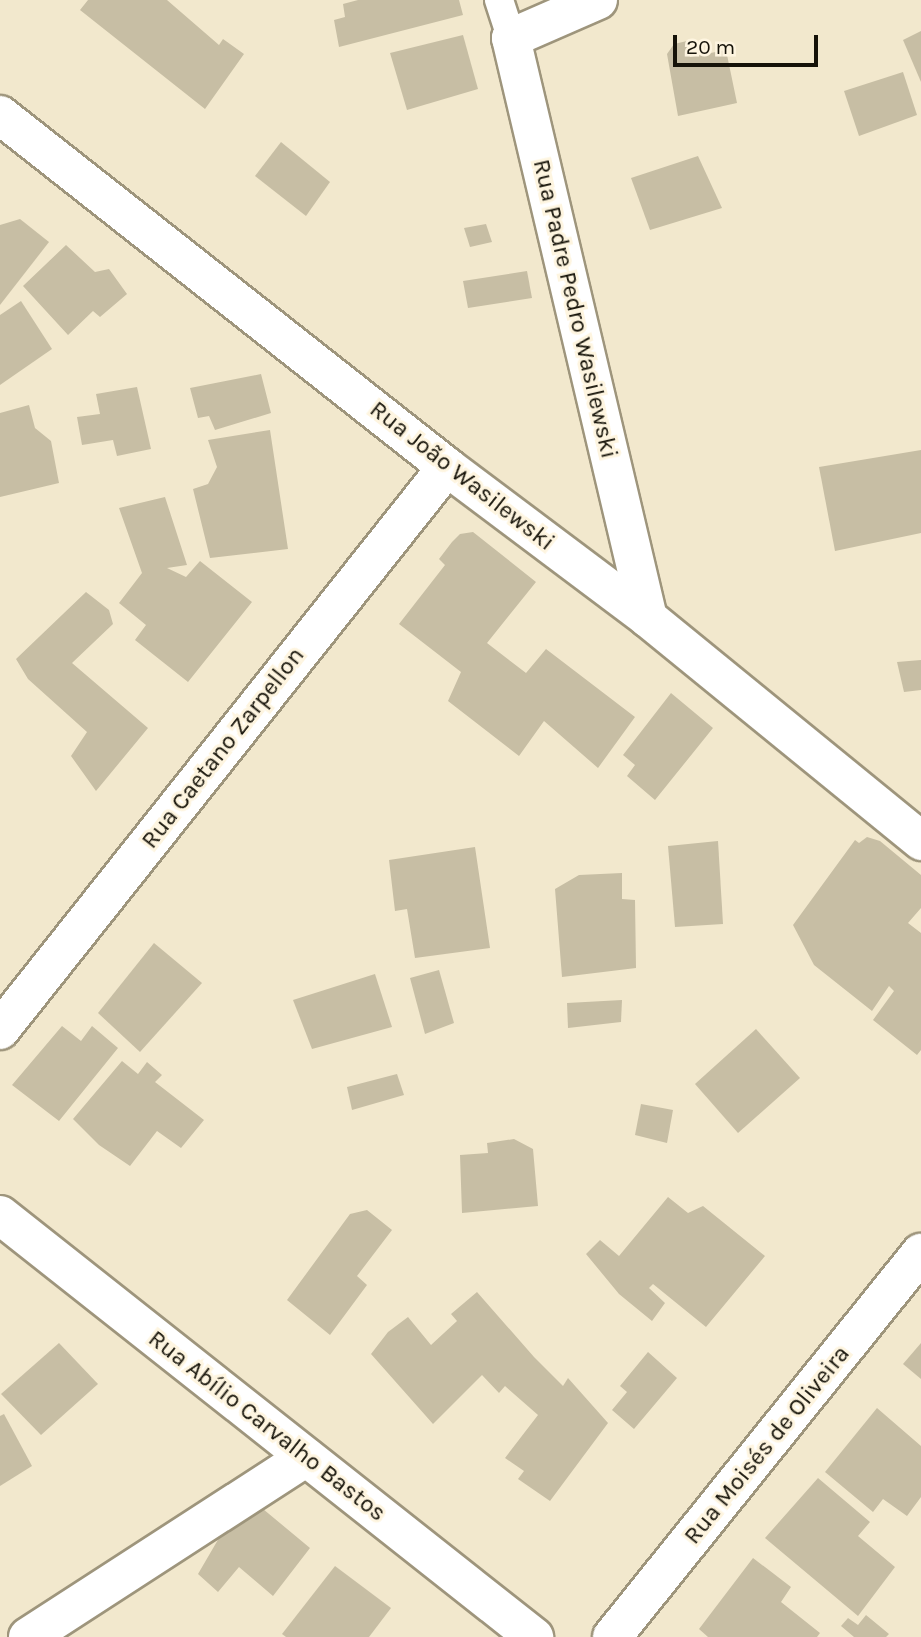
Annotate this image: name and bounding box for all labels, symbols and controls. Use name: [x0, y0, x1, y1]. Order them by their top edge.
scale bar: [676, 21, 821, 65]
text: 20 m: [686, 35, 735, 59]
street label: Rua Padre Pedro Wasilewski: [527, 157, 623, 461]
street label: Rua João Wasilewski: [364, 395, 560, 557]
street label: Rua Caetano Zarpellon: [135, 642, 311, 854]
street label: Rua Abílio Carvalho Bastos: [143, 1324, 391, 1528]
street label: Rua Moisés de Oliveira: [678, 1340, 856, 1550]

